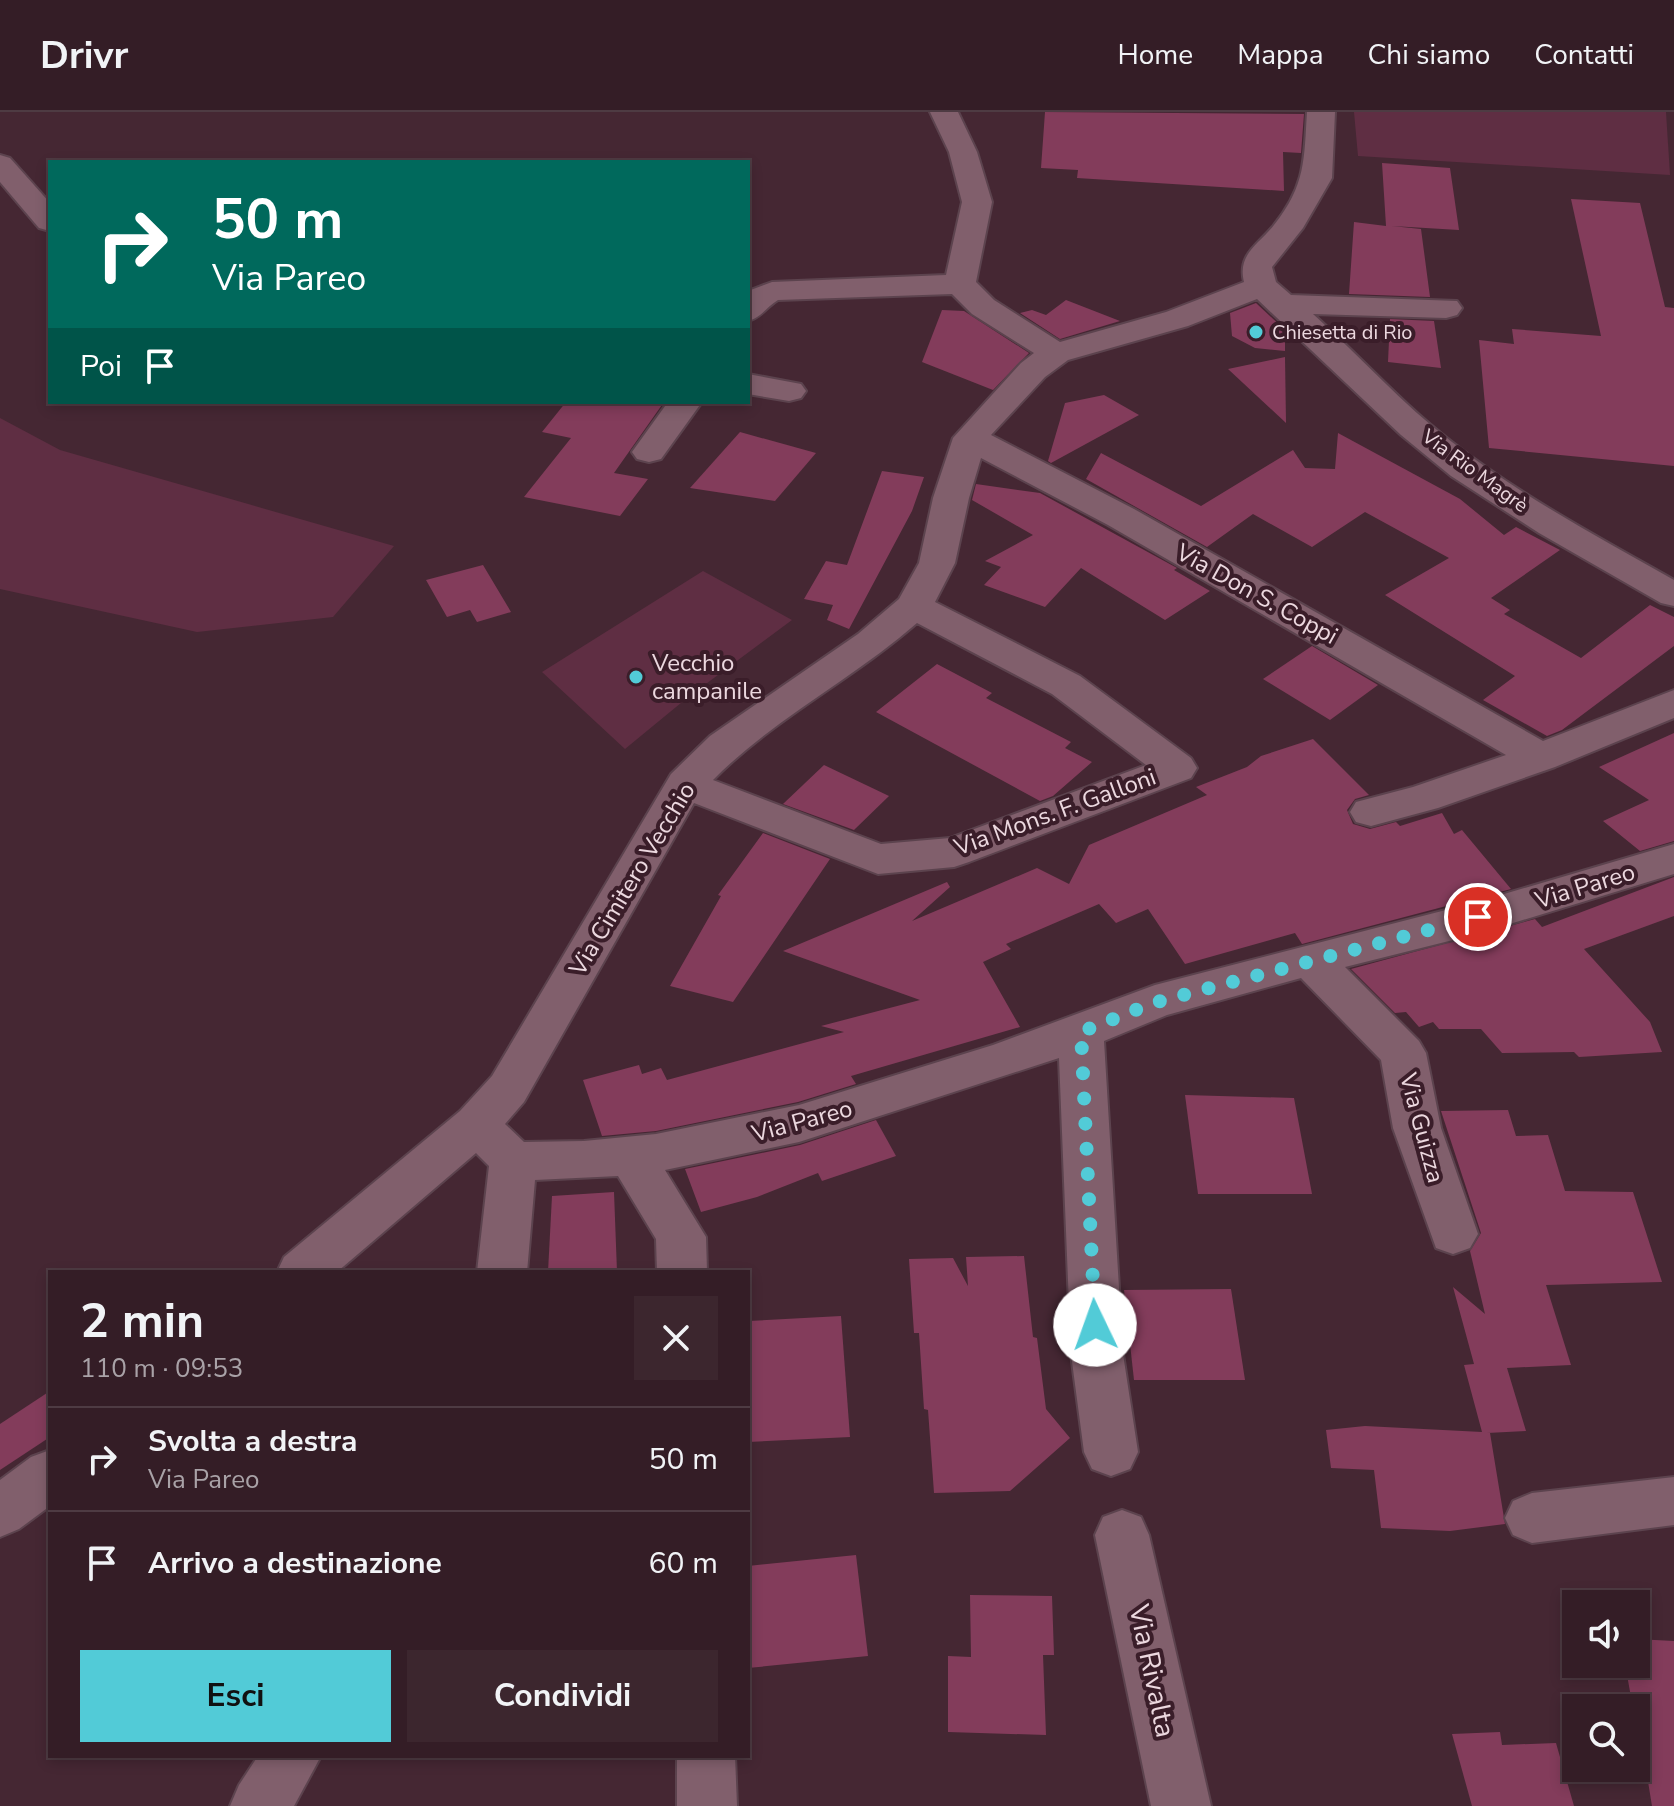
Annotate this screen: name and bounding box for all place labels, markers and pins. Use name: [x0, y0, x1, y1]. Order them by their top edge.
place label: Chiesetta di Rio: [1272, 319, 1412, 346]
marker: Chiesetta di Rio: [1247, 323, 1265, 341]
place label: Vecchio campanile: [651, 647, 762, 707]
marker: Vecchio campanile: [627, 668, 645, 686]
pin: [1444, 883, 1512, 951]

